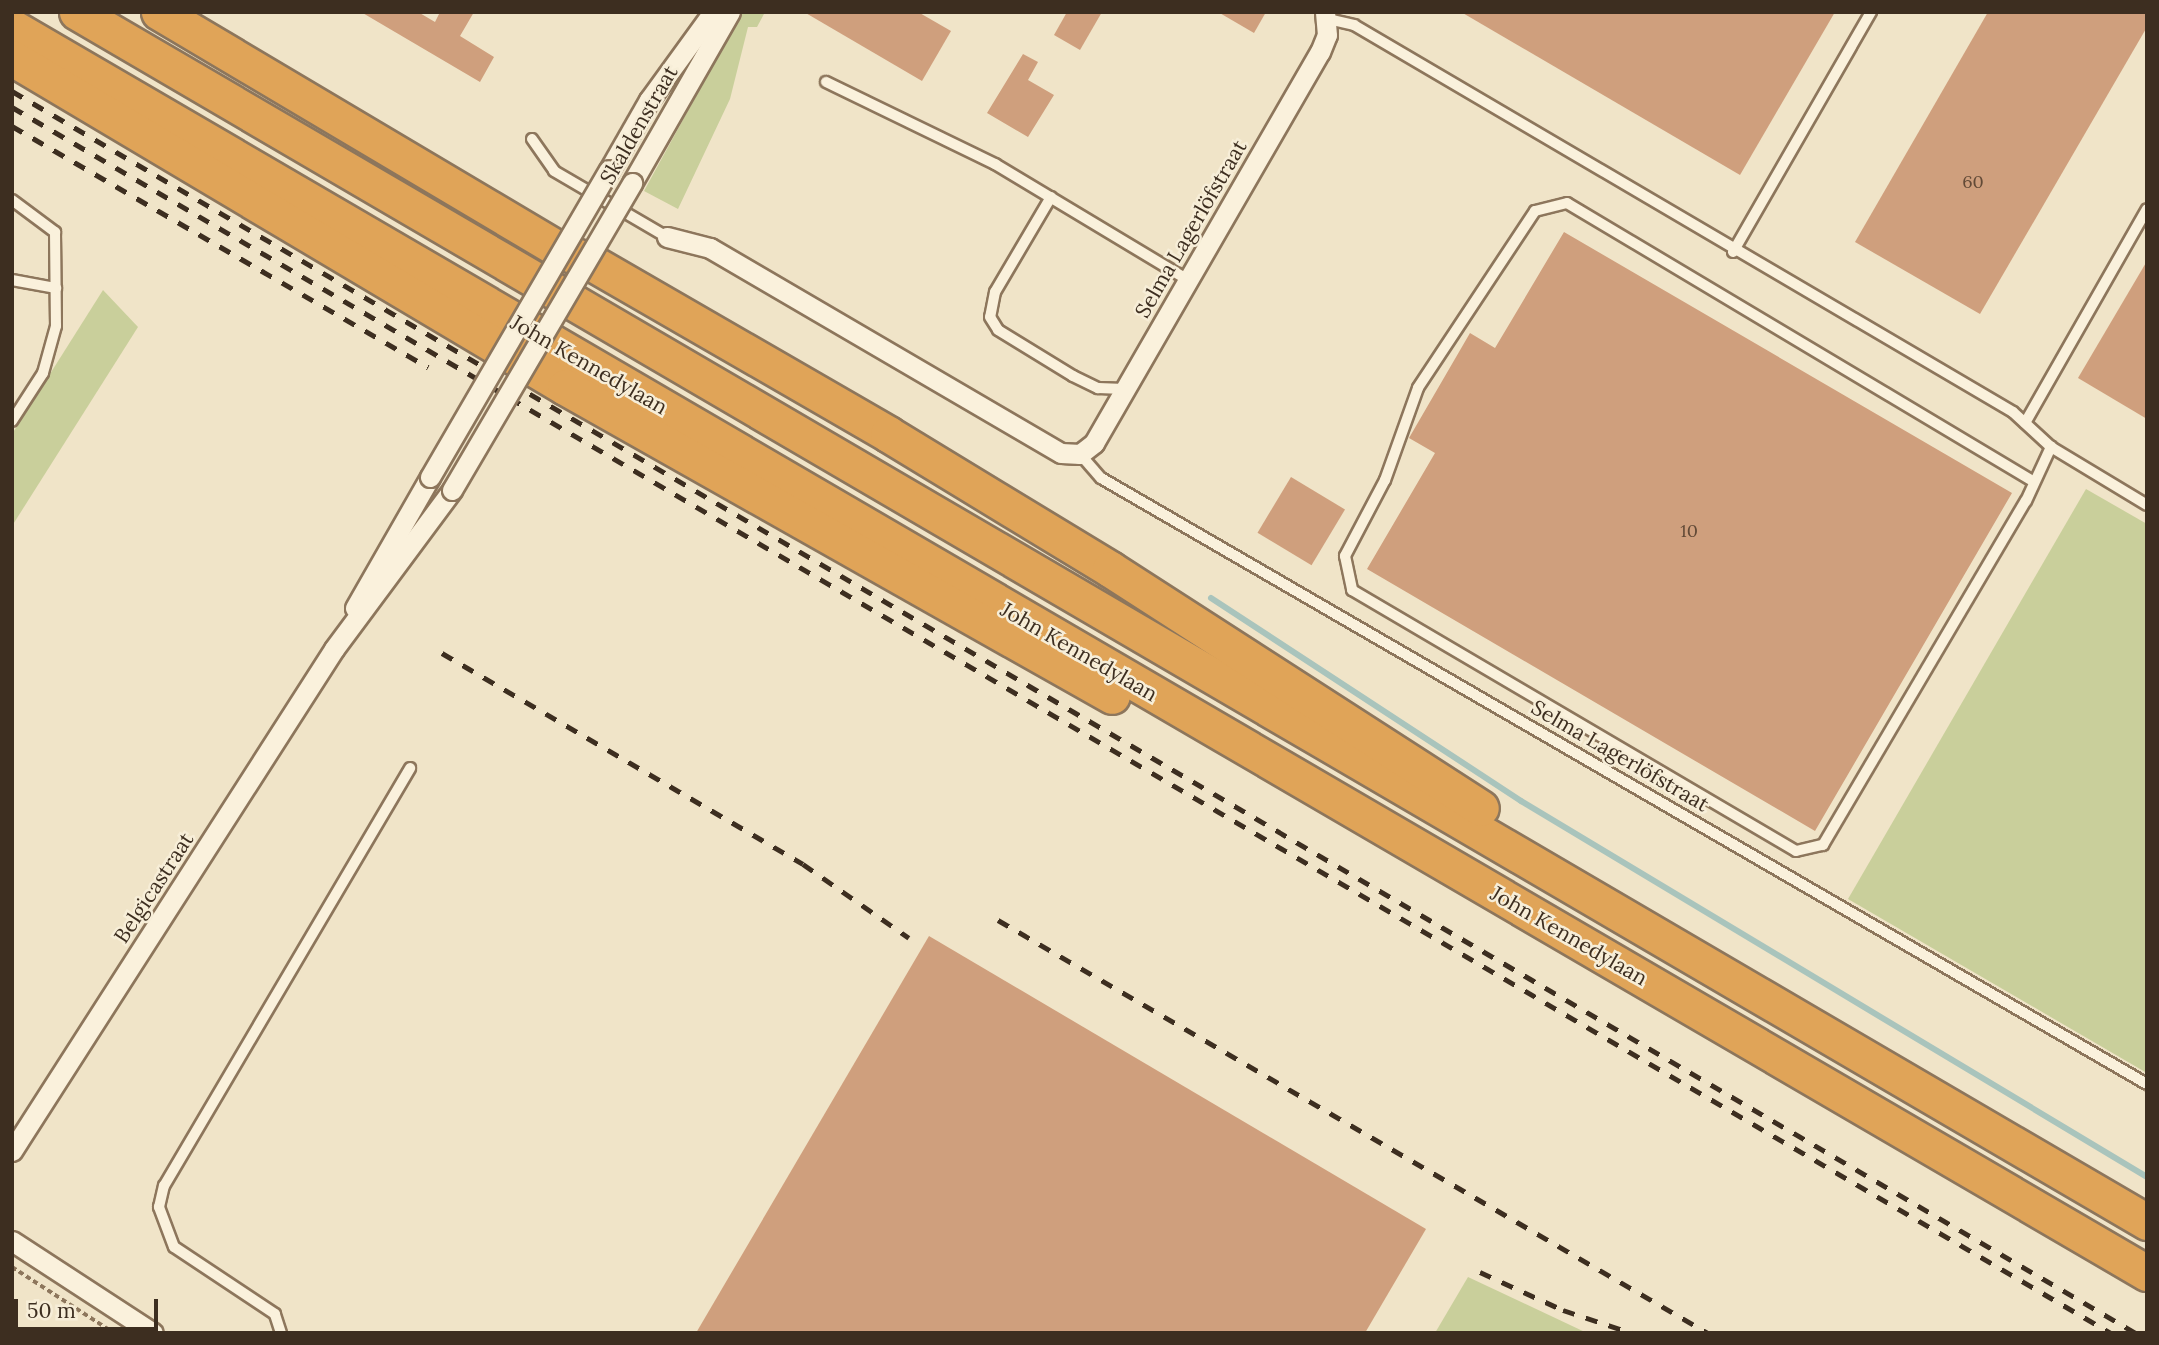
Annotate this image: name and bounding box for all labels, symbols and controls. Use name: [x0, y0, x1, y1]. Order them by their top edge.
street label: Skaldenstraat: [595, 61, 683, 189]
street label: Selma Lagerlöfstraat: [1130, 136, 1252, 322]
house number: 60: [1962, 171, 1984, 193]
street label: John Kennedylaan: [506, 310, 672, 420]
house number: 10: [1680, 520, 1698, 542]
street label: John Kennedylaan: [996, 597, 1162, 707]
street label: Selma Lagerlöfstraat: [1527, 695, 1713, 817]
street label: Belgicastraat: [109, 828, 199, 948]
street label: John Kennedylaan: [1486, 881, 1652, 991]
scale bar: [18, 1286, 161, 1330]
text: 50 m: [27, 1297, 76, 1324]

